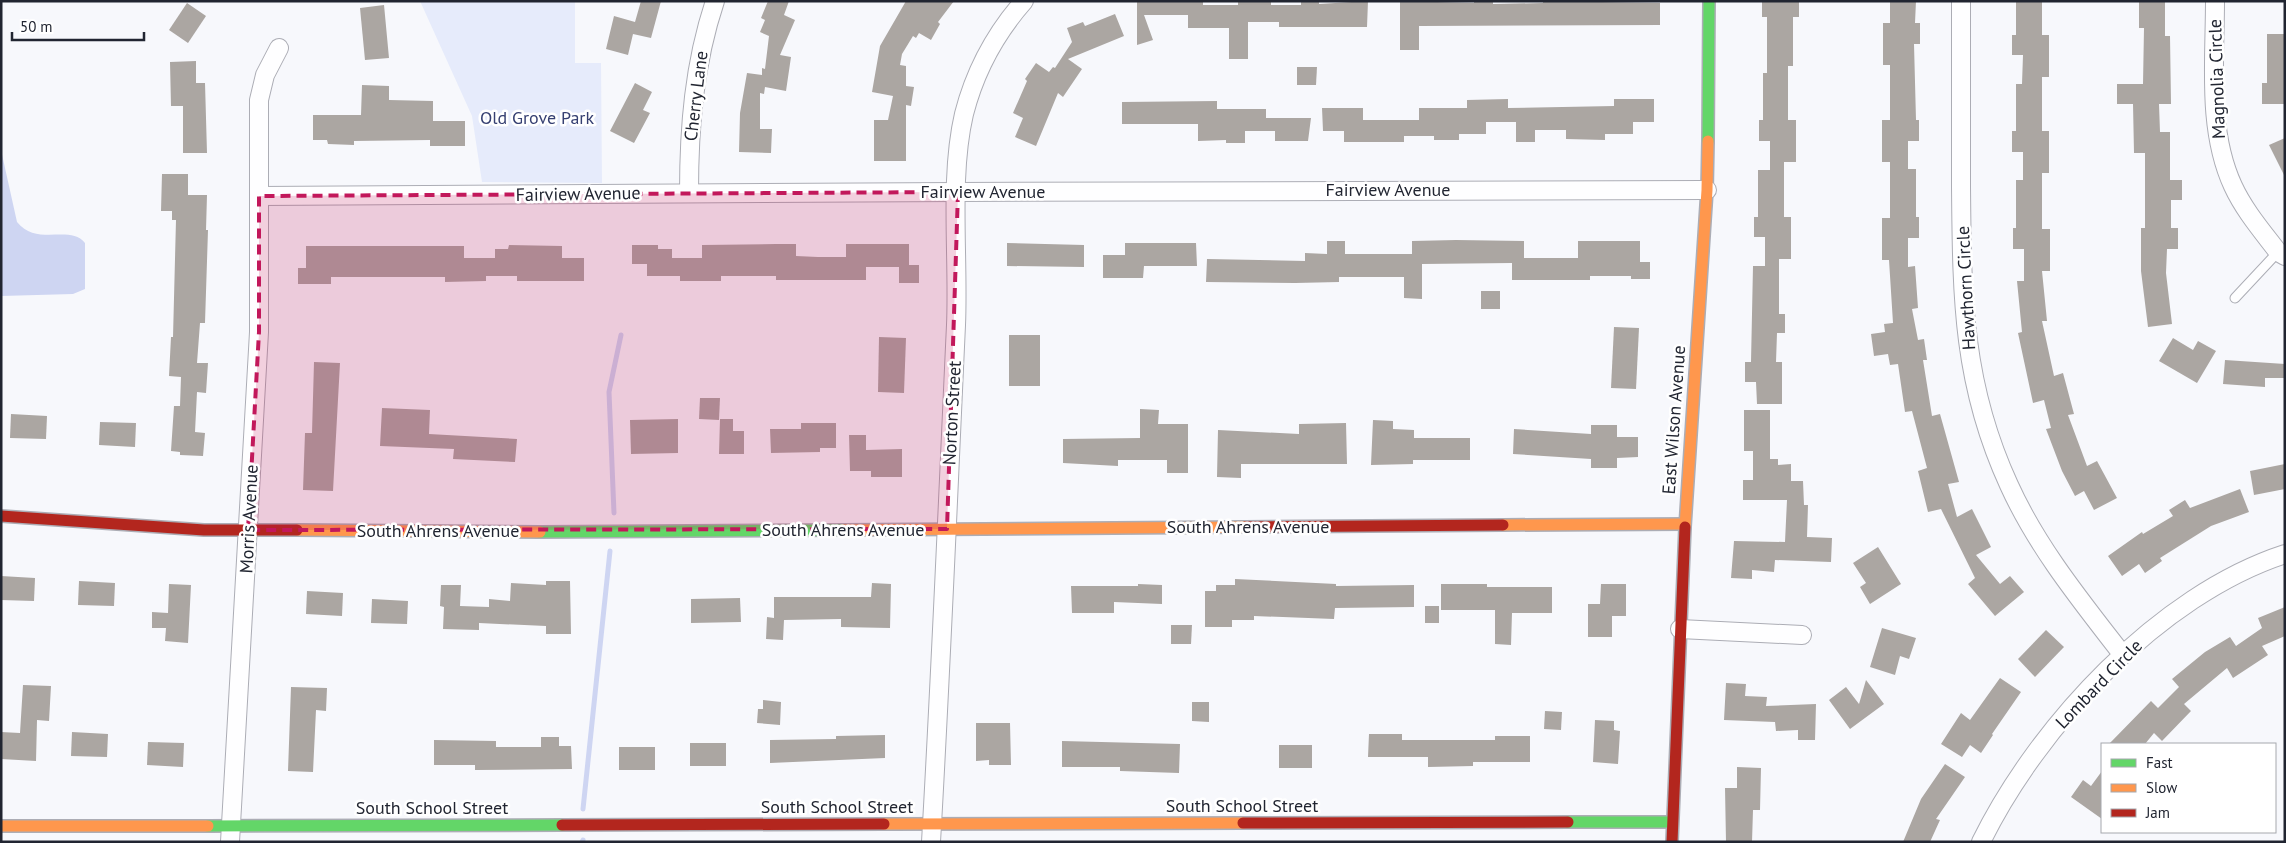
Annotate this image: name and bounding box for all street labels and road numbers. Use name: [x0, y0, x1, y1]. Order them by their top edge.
street label: Magnolia Circle: [2203, 19, 2230, 139]
street label: Cherry Lane: [679, 49, 712, 142]
street label: Fairview Avenue: [1326, 178, 1450, 201]
street label: Fairview Avenue: [921, 180, 1045, 203]
street label: Fairview Avenue: [515, 181, 641, 206]
street label: Hawthorn Circle: [1951, 225, 1980, 351]
street label: East Wilson Avenue: [1657, 345, 1690, 495]
street label: Norton Street: [937, 360, 966, 466]
street label: Morris Avenue: [234, 464, 263, 574]
street label: South Ahrens Avenue: [1167, 515, 1329, 538]
street label: South Ahrens Avenue: [762, 518, 924, 541]
street label: South Ahrens Avenue: [357, 519, 519, 542]
street label: Lombard Circle: [2050, 634, 2147, 733]
street label: South School Street: [1166, 794, 1318, 817]
street label: South School Street: [761, 795, 913, 818]
street label: South School Street: [356, 796, 508, 819]

